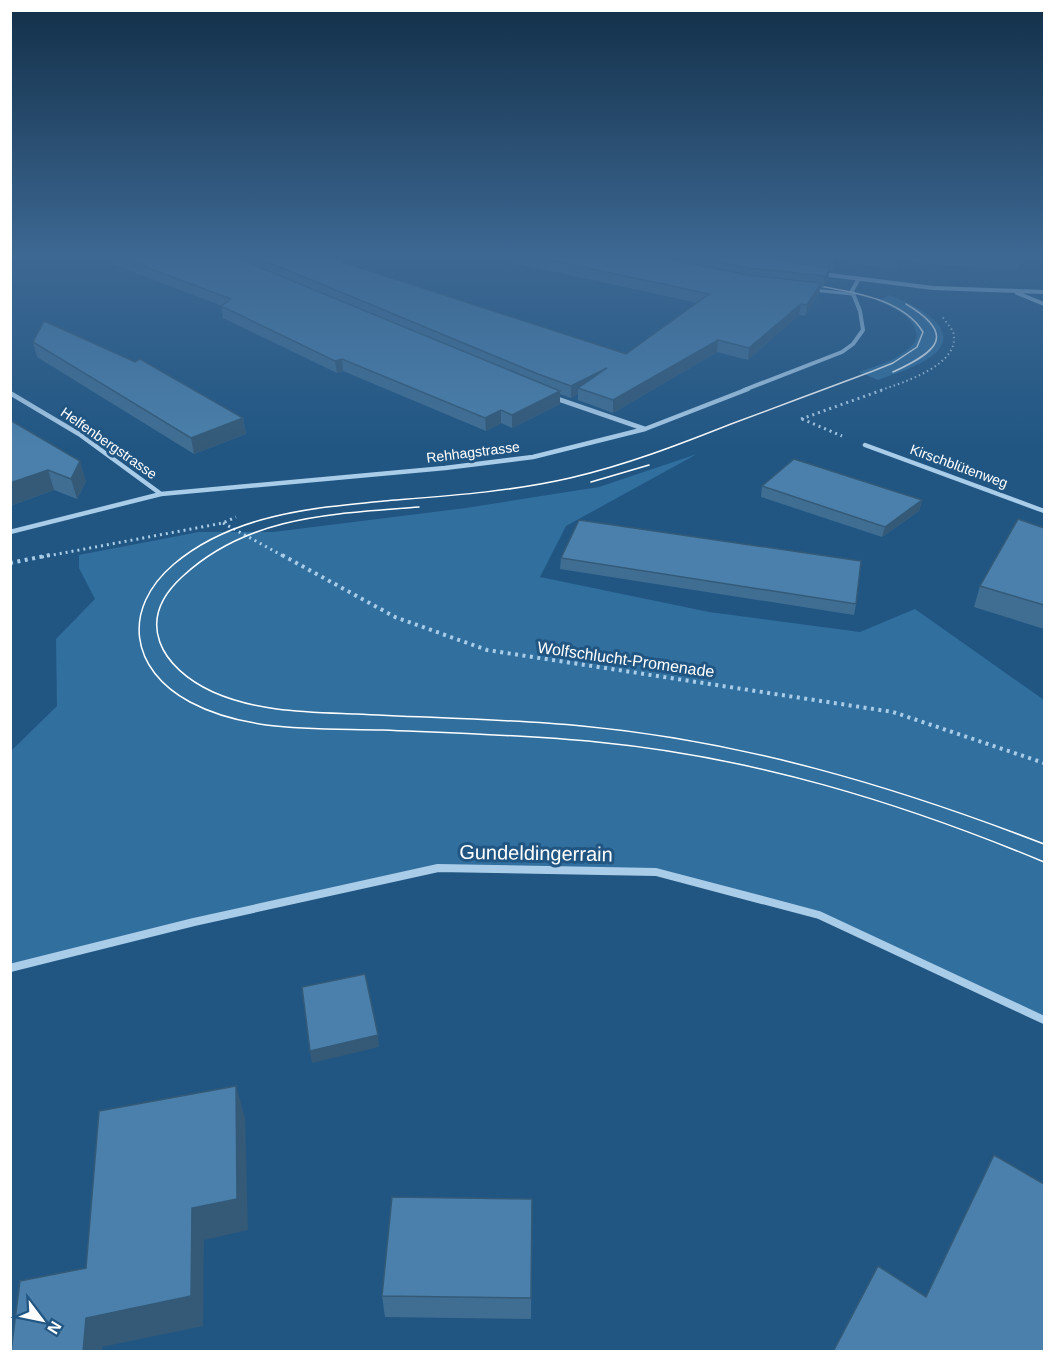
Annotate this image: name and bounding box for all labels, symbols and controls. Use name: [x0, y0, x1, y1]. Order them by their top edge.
street label: Helfenbergstrasse: [58, 404, 160, 482]
street label: Rehhagstrasse: [425, 438, 521, 466]
street label: Kirschblütenweg: [908, 441, 1010, 491]
street label: Wolfschlucht-Promenade: [536, 639, 716, 680]
street label: Gundeldingerrain: [459, 841, 613, 865]
north arrow: [12, 1290, 72, 1350]
text: N: [44, 1318, 65, 1337]

